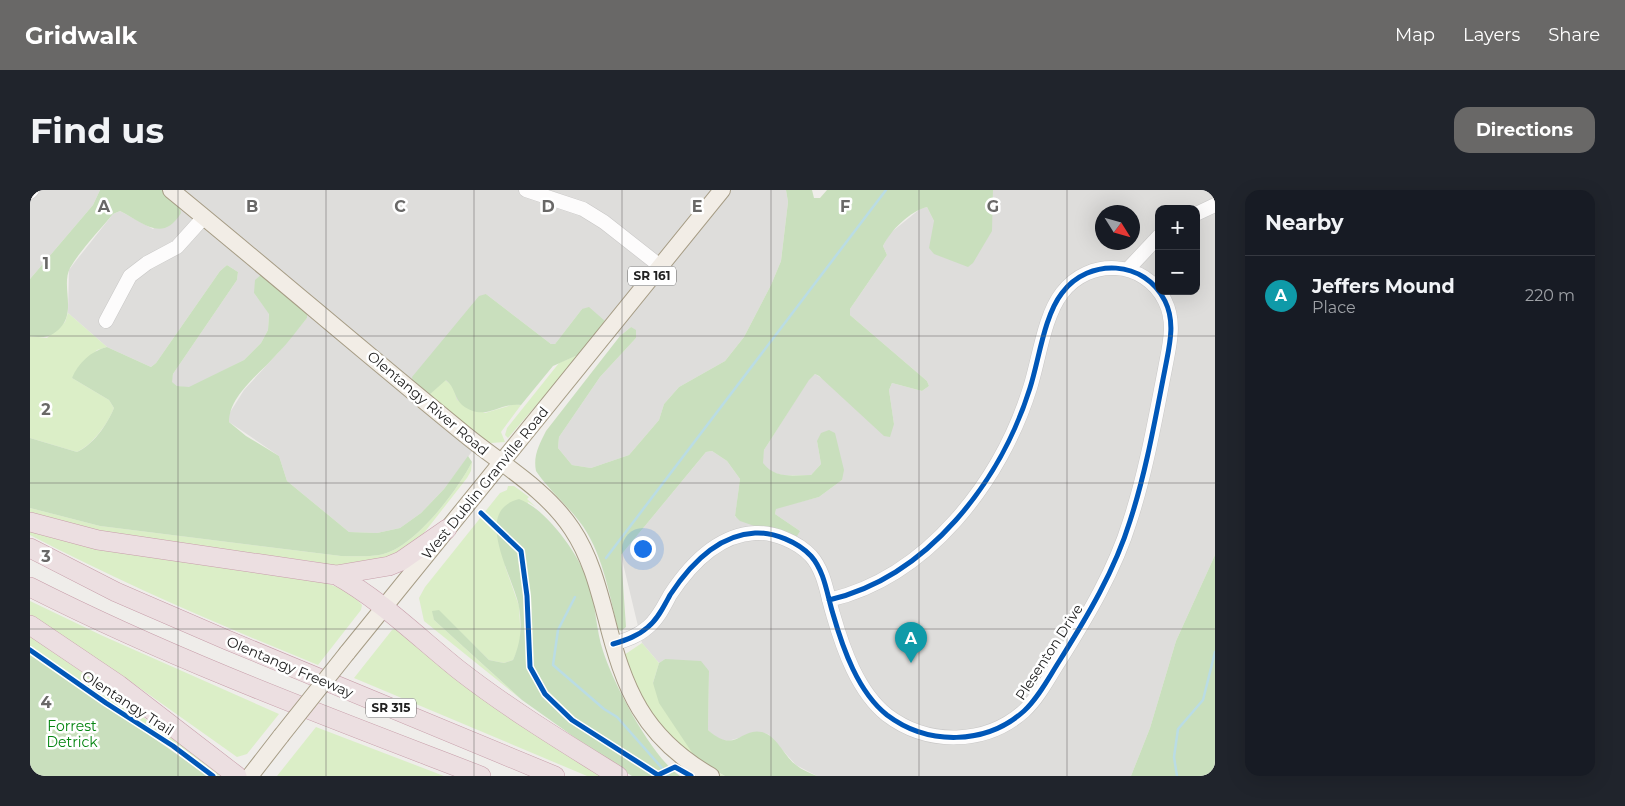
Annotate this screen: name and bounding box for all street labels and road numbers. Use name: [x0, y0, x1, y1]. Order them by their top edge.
road number: SR 161: [628, 266, 676, 285]
street label: Olentangy River Road: [364, 347, 492, 459]
street label: West Dublin Granville Road: [418, 403, 552, 563]
street label: Plesenton Drive: [1011, 601, 1087, 703]
street label: Olentangy Freeway: [224, 632, 356, 702]
street label: Olentangy Trail: [79, 667, 177, 739]
road number: SR 315: [366, 698, 416, 718]

